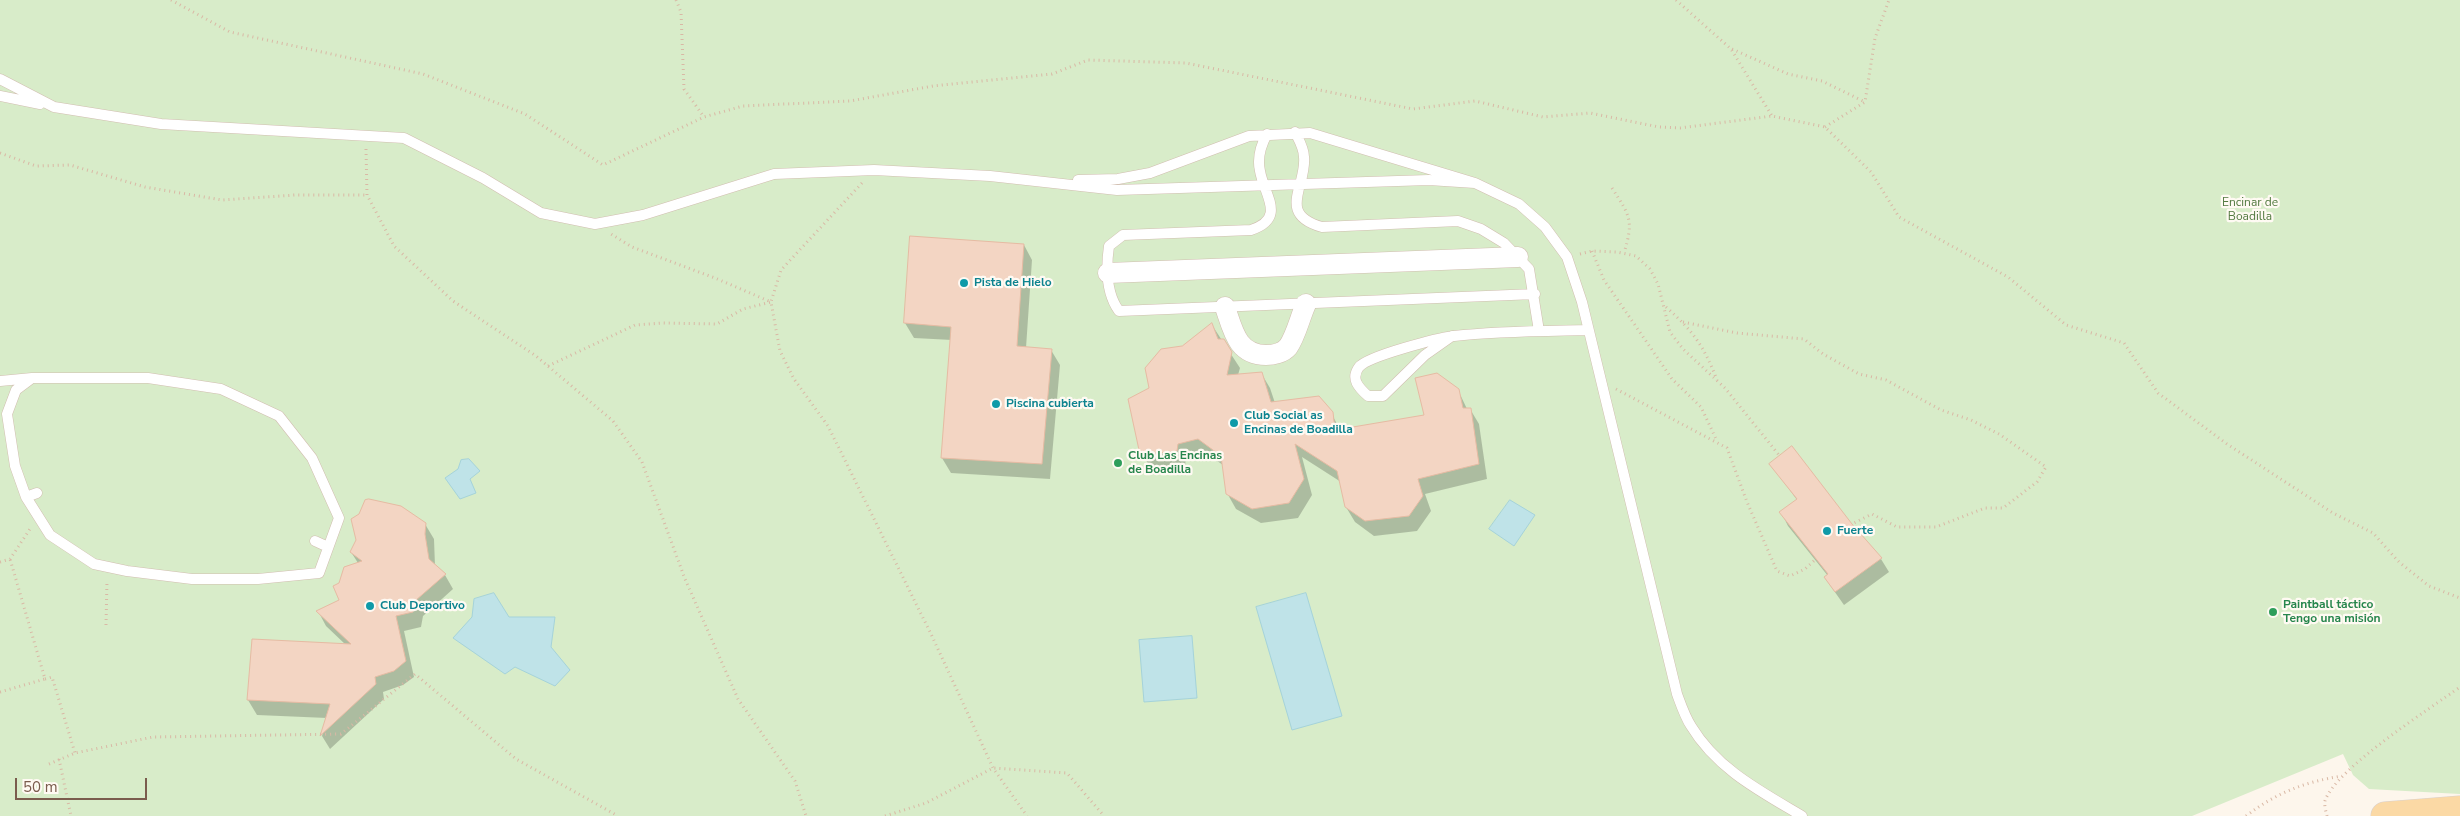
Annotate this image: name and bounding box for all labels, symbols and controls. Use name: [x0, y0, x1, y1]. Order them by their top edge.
park label: Encinar de Boadilla: [2222, 196, 2278, 224]
place label: Pista de Hielo: [974, 276, 1052, 290]
marker: Pista de Hielo: [958, 277, 970, 289]
place label: Piscina cubierta: [1006, 397, 1094, 411]
marker: Piscina cubierta: [990, 398, 1002, 410]
place label: Club Social as Encinas de Boadilla: [1244, 409, 1353, 437]
marker: Club Social as Encinas de Boadilla: [1228, 417, 1240, 429]
place label: Club Las Encinas de Boadilla: [1128, 449, 1222, 477]
marker: Club Las Encinas de Boadilla: [1112, 457, 1124, 469]
place label: Fuerte: [1837, 524, 1873, 538]
marker: Fuerte: [1821, 525, 1833, 537]
place label: Paintball táctico Tengo una misión: [2283, 598, 2381, 626]
place label: Club Deportivo: [380, 599, 465, 613]
marker: Club Deportivo: [364, 600, 376, 612]
marker: Paintball táctico Tengo una misión: [2267, 606, 2279, 618]
scale bar: [18, 768, 150, 800]
text: 50 m: [23, 777, 58, 797]

